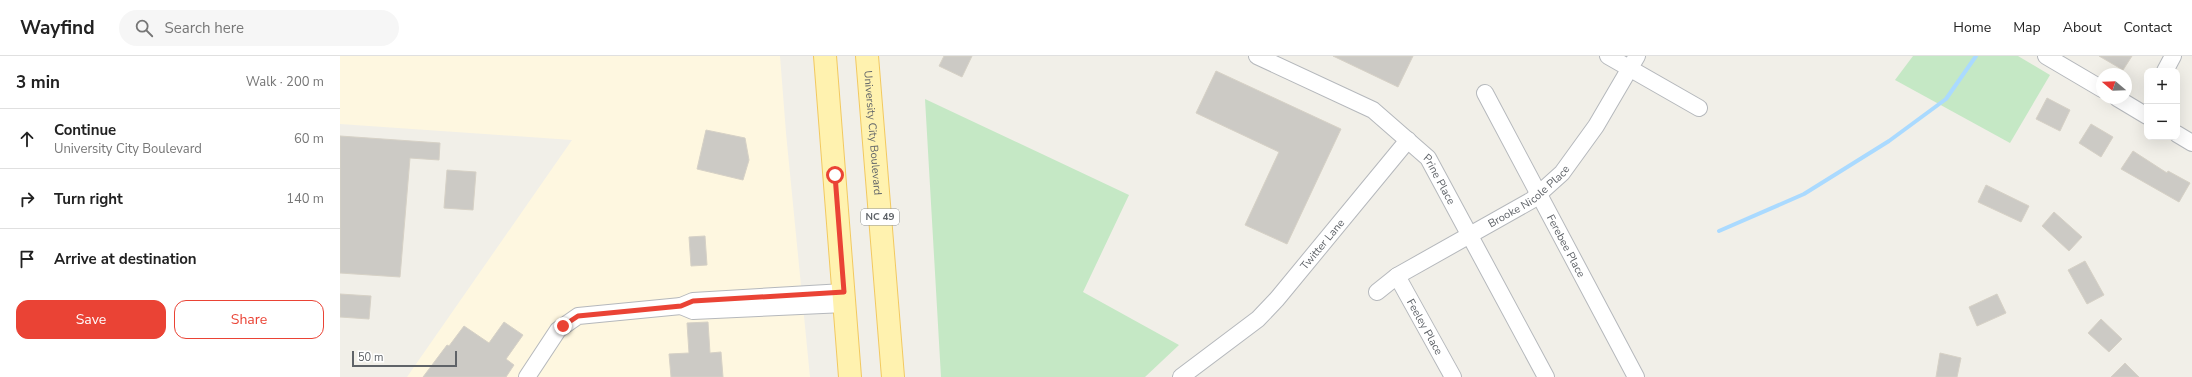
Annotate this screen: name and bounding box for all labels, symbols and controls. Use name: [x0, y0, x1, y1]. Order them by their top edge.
search box: [119, 10, 399, 46]
text: Wayfind: [20, 15, 95, 41]
icon: search: [133, 17, 155, 39]
text: Search here: [165, 18, 244, 38]
text: Home: [1953, 18, 1991, 37]
text: Map: [2013, 18, 2041, 37]
text: About: [2063, 18, 2102, 37]
text: Contact: [2124, 18, 2172, 37]
north arrow: [2096, 68, 2132, 104]
map controls: [2144, 68, 2180, 140]
button: +: [2144, 68, 2180, 104]
street label: University City Boulevard: [861, 70, 886, 196]
text: 3 min: [16, 71, 60, 94]
text: Walk · 200 m: [246, 73, 324, 91]
button: −: [2144, 104, 2180, 140]
text: Continue: [54, 120, 116, 140]
icon: ahead: [16, 128, 38, 150]
text: 60 m: [294, 130, 324, 148]
text: University City Boulevard: [54, 140, 202, 158]
street label: Prine Place: [1420, 150, 1459, 207]
street label: Brooke Nicole Place: [1485, 162, 1573, 231]
route start: [826, 166, 844, 184]
icon: right: [16, 188, 38, 210]
text: Turn right: [54, 189, 123, 209]
text: 140 m: [286, 190, 324, 208]
road number: NC 49: [861, 209, 899, 225]
street label: Ferebee Place: [1543, 212, 1589, 280]
street label: Twitter Lane: [1297, 215, 1348, 273]
icon: arrive: [16, 248, 38, 270]
text: Arrive at destination: [54, 249, 197, 269]
street label: Feeley Place: [1404, 296, 1447, 358]
button: Save: [16, 300, 166, 339]
button: Share: [174, 300, 324, 339]
route end: [554, 317, 572, 335]
scale bar: [352, 349, 457, 368]
text: 50 m: [358, 350, 383, 365]

